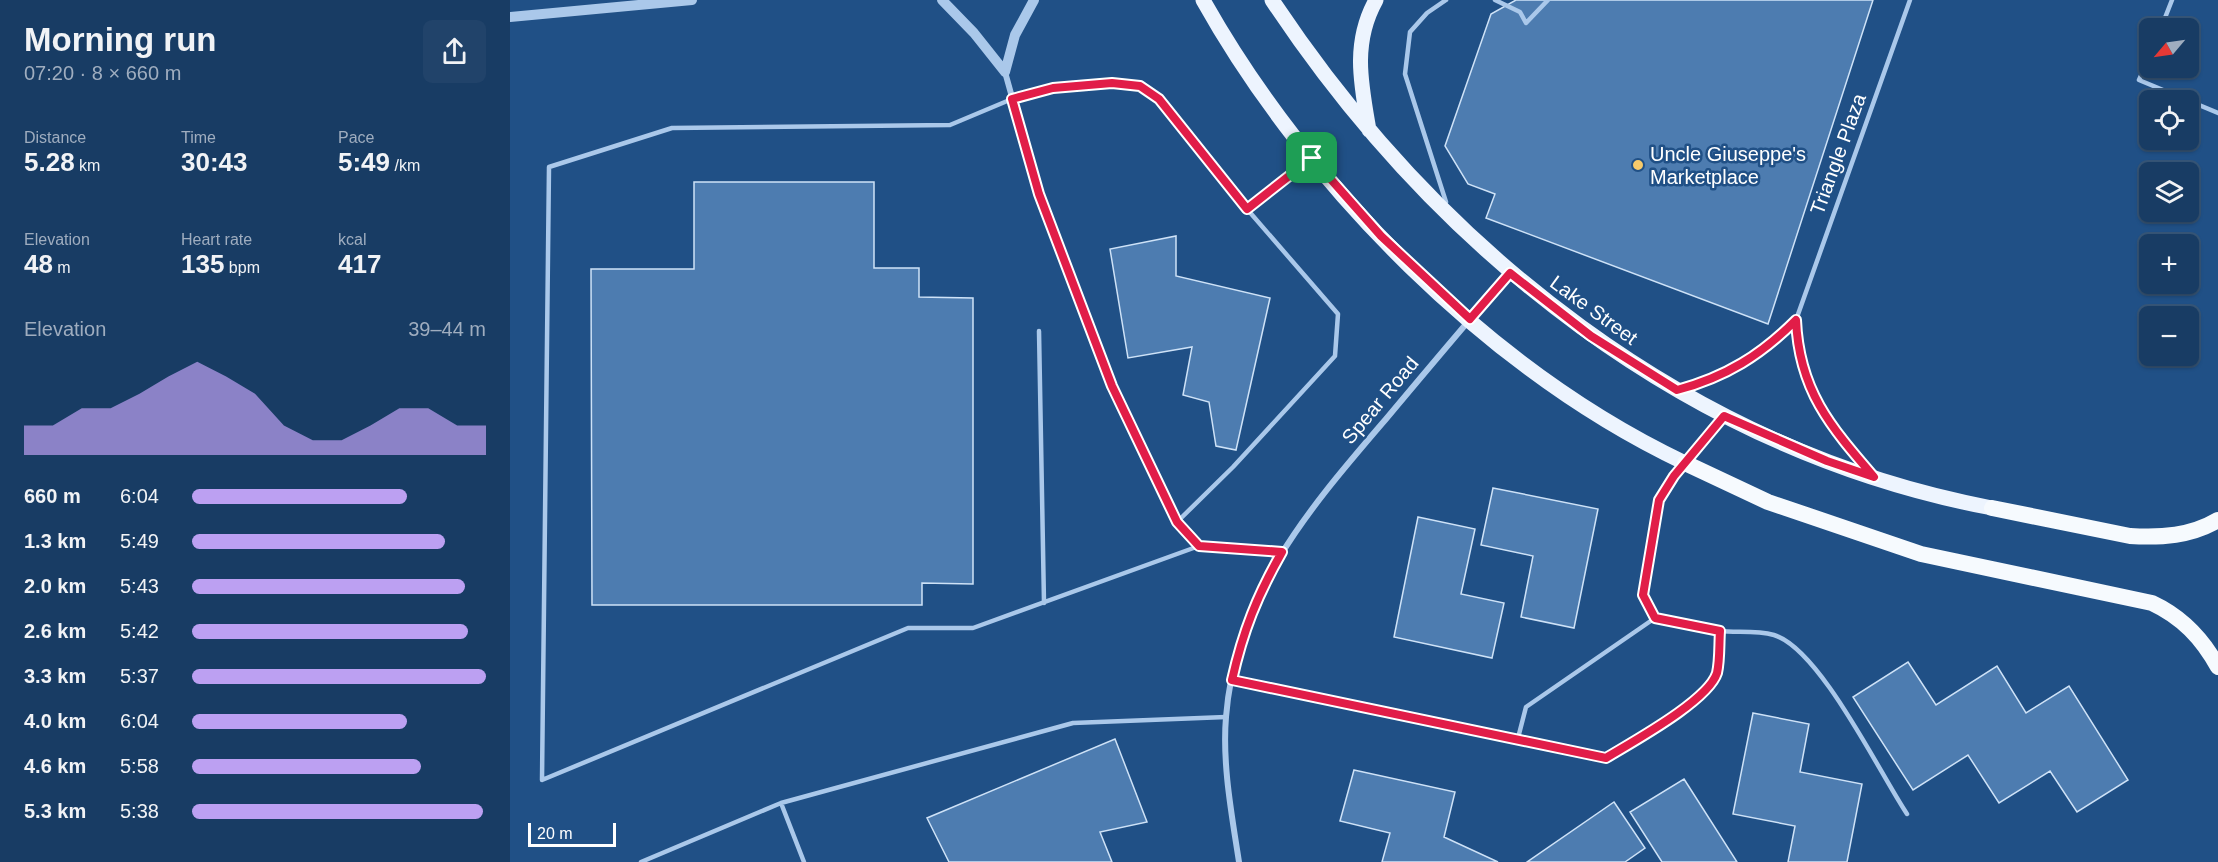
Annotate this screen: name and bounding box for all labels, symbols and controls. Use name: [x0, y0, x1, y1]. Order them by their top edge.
north arrow: [2139, 18, 2199, 78]
map controls: [2139, 18, 2199, 366]
button: share: [423, 20, 486, 83]
text: Morning run: [24, 21, 216, 58]
text: 07:20 · 8 × 660 m: [24, 62, 181, 84]
street label: Triangle Plaza: [1806, 90, 1870, 217]
button: locate: [2139, 90, 2199, 150]
text: Distance: [24, 129, 86, 146]
text: Time: [181, 129, 216, 146]
text: Pace: [338, 129, 374, 146]
pin: [1286, 132, 1337, 183]
icon: arrive: [1295, 141, 1328, 174]
place label: Uncle Giuseppe's Marketplace: [1650, 143, 1806, 188]
text: 5.28: [24, 147, 75, 177]
text: 30:43: [181, 147, 248, 177]
text: 5:49: [338, 147, 390, 177]
text: km: [75, 157, 100, 174]
text: /km: [390, 157, 420, 174]
marker: Uncle Giuseppe's Marketplace: [1631, 158, 1645, 172]
button: layers: [2139, 162, 2199, 222]
text: Elevation: [24, 231, 90, 248]
text: Heart rate: [181, 231, 252, 248]
text: kcal: [338, 231, 366, 248]
button: +: [2139, 234, 2199, 294]
text: 48: [24, 249, 53, 279]
text: 135: [181, 249, 224, 279]
text: 417: [338, 249, 381, 279]
text: m: [53, 259, 71, 276]
text: bpm: [224, 259, 260, 276]
street label: Lake Street: [1546, 271, 1642, 349]
button: −: [2139, 306, 2199, 366]
text: Elevation: [24, 318, 106, 340]
text: 39–44 m: [408, 318, 486, 340]
street label: Spear Road: [1337, 352, 1423, 448]
text: 660 m: [24, 485, 81, 507]
text: 6:04: [120, 485, 159, 507]
text: 1.3 km: [24, 530, 86, 552]
text: 5:49: [120, 530, 159, 552]
text: 2.0 km: [24, 575, 86, 597]
text: 5:43: [120, 575, 159, 597]
text: 2.6 km: [24, 620, 86, 642]
text: 5:42: [120, 620, 159, 642]
text: 3.3 km: [24, 665, 86, 687]
text: 5:37: [120, 665, 159, 687]
text: 4.0 km: [24, 710, 86, 732]
text: 6:04: [120, 710, 159, 732]
text: 4.6 km: [24, 755, 86, 777]
text: 5:58: [120, 755, 159, 777]
text: 5.3 km: [24, 800, 86, 822]
text: 5:38: [120, 800, 159, 822]
scale bar: [528, 820, 616, 848]
text: 20 m: [537, 825, 573, 842]

